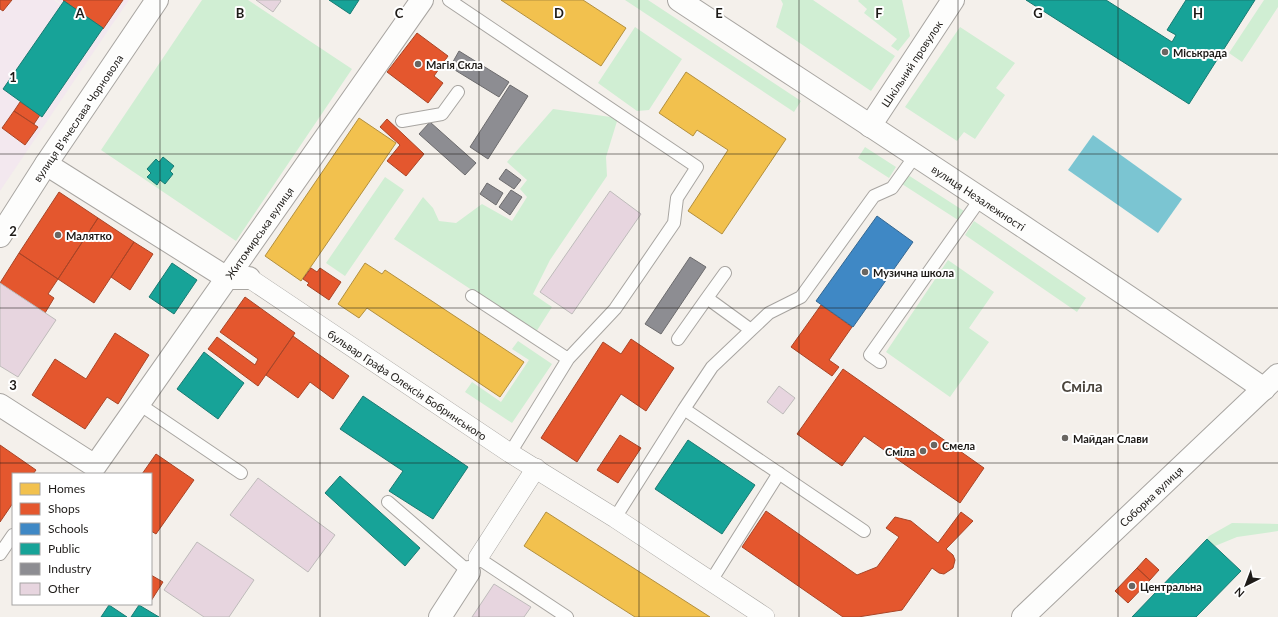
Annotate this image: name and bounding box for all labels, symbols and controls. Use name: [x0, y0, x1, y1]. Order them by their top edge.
text: A: [74, 5, 85, 21]
text: B: [236, 5, 245, 21]
text: C: [395, 5, 404, 21]
text: D: [554, 5, 564, 21]
text: E: [715, 5, 723, 21]
text: F: [875, 5, 883, 21]
text: G: [1033, 5, 1043, 21]
text: H: [1193, 5, 1203, 21]
street label: Шкільний провулок: [878, 17, 945, 109]
place label: Міськрада: [1173, 46, 1227, 59]
marker: Міськрада: [1160, 47, 1170, 57]
street label: вулиця Вʼячеслава Чорновола: [30, 52, 126, 184]
place label: Магія Скла: [426, 58, 483, 71]
marker: Магія Скла: [413, 59, 423, 69]
text: 1: [9, 69, 17, 85]
street label: вулиця Незалежності: [930, 162, 1029, 233]
street label: Житомирська вулиця: [222, 184, 296, 281]
text: 2: [9, 223, 17, 239]
place label: Малятко: [66, 229, 112, 242]
marker: Малятко: [53, 230, 63, 240]
place label: Музична школа: [873, 266, 954, 279]
marker: Музична школа: [860, 267, 870, 277]
street label: бульвар Графа Олексія Бобринського: [326, 326, 490, 442]
text: 3: [9, 377, 17, 393]
district label: Сміла: [1061, 377, 1103, 395]
place label: Майдан Слави: [1073, 432, 1148, 445]
marker: Майдан Слави: [1060, 433, 1070, 443]
place label: Смела: [942, 439, 975, 452]
marker: Смела: [929, 440, 939, 450]
place label: Сміла: [885, 445, 915, 458]
marker: Сміла: [918, 446, 928, 456]
street label: Соборна вулиця: [1116, 463, 1185, 529]
legend: [12, 473, 152, 605]
text: Homes: [48, 481, 85, 496]
text: Shops: [48, 501, 80, 516]
text: Schools: [48, 521, 89, 536]
text: Public: [48, 541, 80, 556]
text: Industry: [48, 561, 92, 576]
north arrow: [1226, 565, 1266, 605]
place label: Центральна: [1140, 580, 1202, 593]
text: Other: [48, 581, 80, 596]
marker: Центральна: [1127, 581, 1137, 591]
text: N: [1231, 585, 1246, 600]

